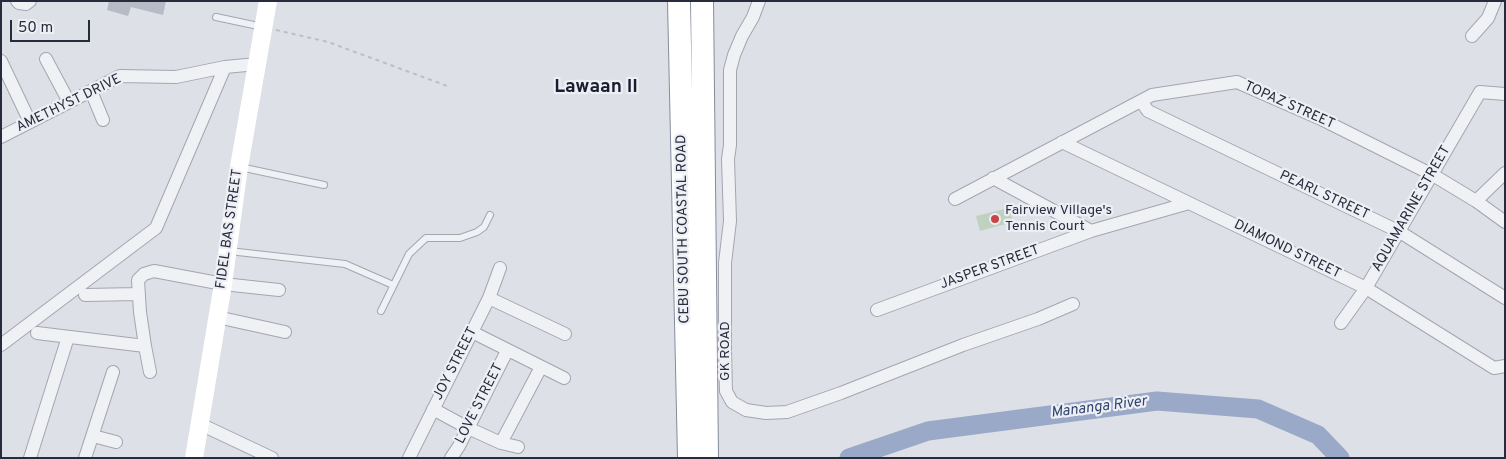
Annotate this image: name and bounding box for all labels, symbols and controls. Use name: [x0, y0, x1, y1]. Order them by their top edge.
scale bar: [12, 10, 92, 42]
text: 50 m: [18, 19, 53, 38]
street label: AMETHYST DRIVE: [14, 71, 124, 137]
district label: Lawaan II: [554, 77, 638, 99]
street label: TOPAZ STREET: [1241, 79, 1337, 133]
street label: CEBU SOUTH COASTAL ROAD: [674, 134, 694, 324]
street label: AQUAMARINE STREET: [1369, 143, 1455, 275]
street label: FIDEL BAS STREET: [213, 168, 247, 290]
street label: PEARL STREET: [1276, 168, 1372, 224]
place label: Fairview Village's Tennis Court: [1005, 203, 1112, 236]
marker: Fairview Village's Tennis Court: [989, 213, 1001, 225]
street label: DIAMOND STREET: [1231, 217, 1343, 283]
street label: JASPER STREET: [938, 242, 1042, 294]
street label: GK ROAD: [718, 321, 734, 381]
street label: JOY STREET: [430, 325, 482, 403]
street label: LOVE STREET: [452, 361, 508, 447]
water label: Mananga River: [1050, 393, 1148, 423]

